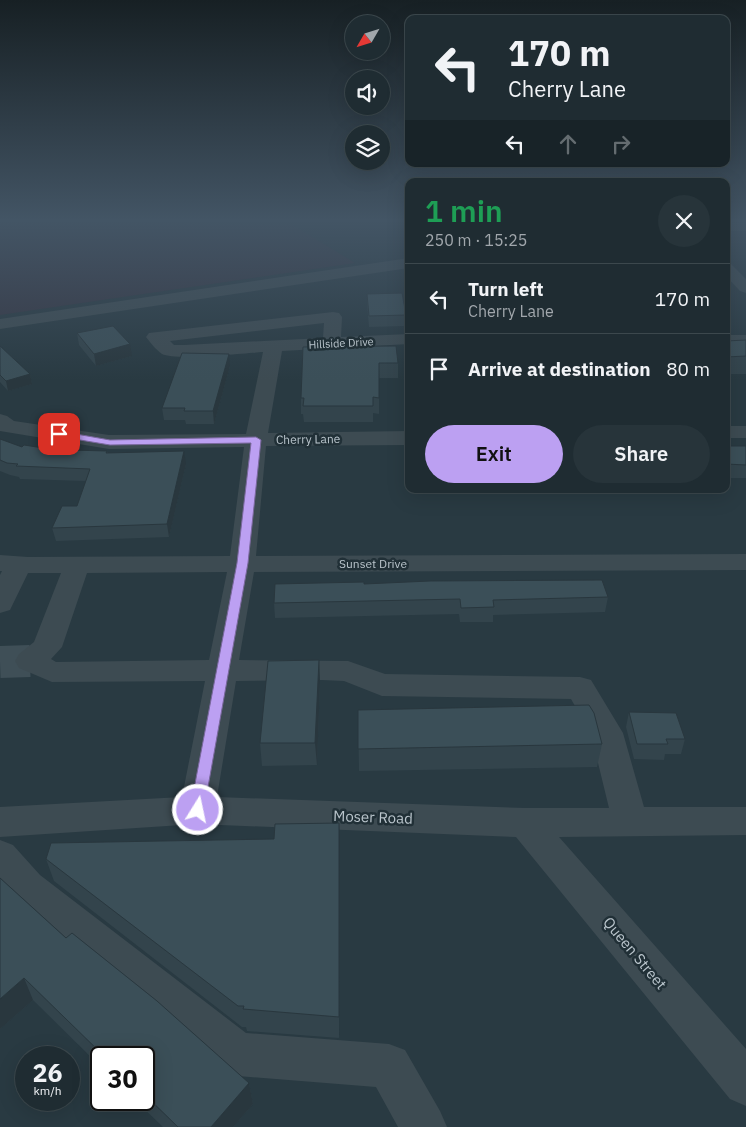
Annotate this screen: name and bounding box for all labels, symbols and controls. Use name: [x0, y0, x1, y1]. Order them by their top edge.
north arrow: [345, 15, 390, 60]
map controls: [345, 15, 390, 170]
text: 170 m: [508, 30, 611, 76]
icon: left: [425, 35, 490, 100]
button: sound: [345, 70, 390, 115]
text: Cherry Lane: [508, 74, 626, 103]
button: layers: [345, 125, 390, 170]
icon: left: [501, 130, 529, 158]
icon: ahead: [554, 130, 582, 158]
icon: right: [607, 130, 635, 158]
text: 1 min: [425, 191, 503, 230]
button: close: [658, 195, 710, 247]
text: 250 m · 15:25: [425, 230, 527, 250]
text: Turn left: [468, 277, 544, 301]
icon: left: [425, 285, 453, 313]
text: 170 m: [655, 287, 710, 311]
text: Cherry Lane: [468, 301, 554, 321]
street label: Hillside Drive: [308, 334, 374, 352]
icon: arrive: [425, 355, 453, 383]
text: Arrive at destination: [468, 357, 651, 381]
text: 80 m: [666, 357, 710, 381]
pin: [38, 413, 80, 455]
icon: arrive: [45, 420, 73, 448]
button: Exit: [425, 425, 563, 483]
button: Share: [573, 425, 710, 483]
street label: Cherry Lane: [276, 431, 341, 447]
street label: Sunset Drive: [339, 556, 407, 571]
position arrow: [171, 783, 223, 835]
street label: Moser Road: [333, 806, 413, 828]
street label: Queen Street: [599, 913, 671, 993]
speed limit sign: 30: [90, 1046, 155, 1111]
text: 26: [32, 1056, 63, 1089]
text: km/h: [33, 1083, 62, 1098]

